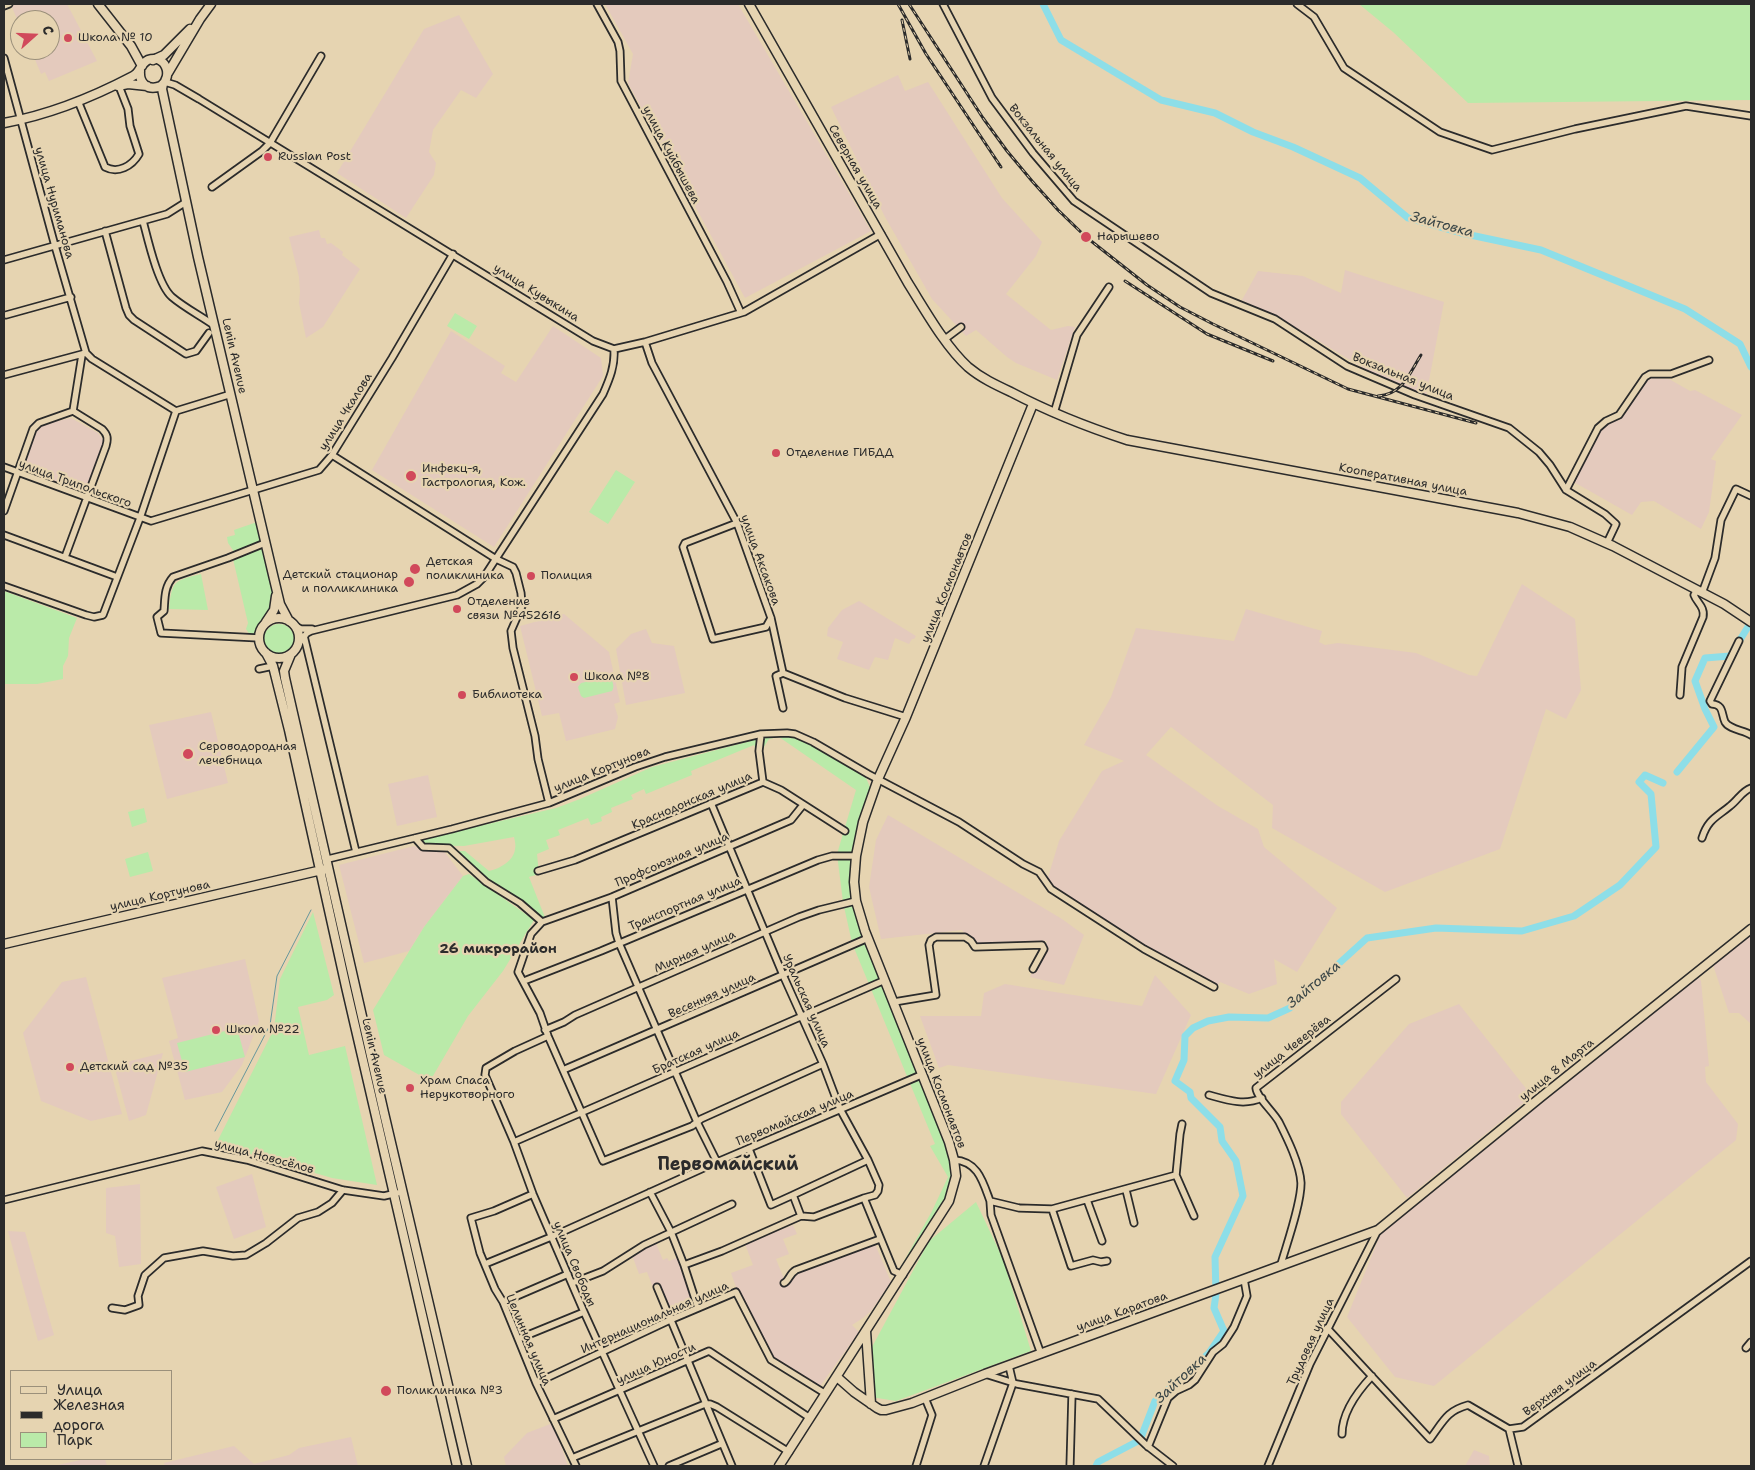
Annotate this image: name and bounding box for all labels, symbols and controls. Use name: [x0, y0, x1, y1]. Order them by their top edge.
north arrow: [10, 10, 60, 60]
text: С: [38, 23, 58, 37]
place label: Школа № 10: [78, 31, 153, 45]
marker: Школа № 10: [62, 32, 74, 44]
street label: Вокзальная улица: [1005, 101, 1085, 195]
street label: улица Куйбышева: [639, 103, 703, 207]
street label: Северная улица: [825, 122, 885, 212]
street label: улица Нуриманова: [31, 146, 77, 260]
place label: Russian Post: [278, 150, 351, 164]
marker: Russian Post: [262, 151, 274, 163]
water label: Зайтовка: [1409, 209, 1475, 241]
marker: Нарышево: [1079, 230, 1093, 244]
place label: Нарышево: [1097, 230, 1159, 244]
street label: улица Кувыкина: [491, 261, 581, 325]
street label: Lenin Avenue: [218, 317, 250, 395]
street label: Вокзальная улица: [1350, 350, 1456, 404]
street label: улица Чкалова: [316, 370, 376, 454]
place label: Отделение ГИБДД: [786, 446, 893, 460]
marker: Отделение ГИБДД: [770, 447, 782, 459]
street label: улица Трипольского: [17, 457, 133, 511]
street label: Кооперативная улица: [1338, 460, 1468, 500]
place label: Инфекц-я, Гастрология, Кож.: [422, 462, 526, 490]
marker: Инфекц-я, Гастрология, Кож.: [404, 469, 418, 483]
street label: улица Аксакова: [737, 513, 783, 607]
street label: улица Космонавтов: [918, 531, 976, 645]
place label: Детская поликлиника: [426, 555, 504, 583]
marker: Детская поликлиника: [408, 562, 422, 576]
place label: Детский стационар и полликлиника: [283, 568, 398, 596]
place label: Полиция: [541, 569, 592, 583]
marker: Полиция: [525, 570, 537, 582]
marker: Детский стационар и полликлиника: [402, 575, 416, 589]
place label: Отделение связи №452616: [467, 595, 561, 623]
marker: Отделение связи №452616: [451, 603, 463, 615]
place label: Школа №8: [584, 670, 650, 684]
marker: Школа №8: [568, 671, 580, 683]
place label: Библиотека: [472, 688, 542, 702]
marker: Библиотека: [456, 689, 468, 701]
place label: Сероводородная лечебница: [199, 740, 297, 768]
street label: улица Кортунова: [552, 744, 652, 796]
marker: Сероводородная лечебница: [181, 747, 195, 761]
street label: Краснодонская улица: [630, 769, 754, 833]
street label: Профсоюзная улица: [613, 830, 731, 890]
street label: Транспортная улица: [626, 874, 744, 934]
street label: улица Кортунова: [109, 877, 211, 915]
street label: Мирная улица: [652, 928, 738, 976]
district label: 26 микрорайон: [439, 941, 557, 957]
street label: Уральская улица: [779, 952, 833, 1050]
water label: Зайтовка: [1284, 958, 1344, 1012]
street label: Весенняя улица: [666, 970, 758, 1022]
street label: улица Чеверёва: [1250, 1012, 1334, 1082]
street label: Lenin Avenue: [358, 1017, 390, 1095]
place label: Школа №22: [226, 1023, 300, 1037]
marker: Школа №22: [210, 1024, 222, 1036]
street label: Братская улица: [650, 1026, 742, 1078]
street label: улица Космонавтов: [913, 1036, 969, 1150]
street label: улица 8 Марта: [1517, 1036, 1597, 1104]
place label: Детский сад №35: [80, 1060, 188, 1074]
marker: Детский сад №35: [64, 1061, 76, 1073]
place label: Храм Спаса Нерукотворного: [420, 1074, 515, 1102]
marker: Храм Спаса Нерукотворного: [404, 1082, 416, 1094]
street label: Первомайская улица: [734, 1087, 856, 1149]
street label: улица Новосёлов: [213, 1137, 315, 1177]
district label: Первомайский: [657, 1154, 799, 1176]
street label: улица Свободы: [550, 1219, 598, 1309]
street label: Интернациональная улица: [579, 1279, 731, 1357]
street label: улица Каратова: [1075, 1289, 1169, 1335]
street label: Целинная улица: [502, 1292, 554, 1388]
street label: Трудовая улица: [1284, 1296, 1338, 1388]
street label: улица Юности: [614, 1340, 698, 1388]
water label: Зайтовка: [1152, 1351, 1210, 1407]
street label: Верхняя улица: [1520, 1357, 1600, 1419]
legend: [10, 1370, 172, 1460]
text: Улица: [57, 1380, 102, 1400]
marker: Поликлиника №3: [379, 1384, 393, 1398]
place label: Поликлиника №3: [397, 1384, 503, 1398]
text: Железная дорога: [53, 1395, 125, 1435]
text: Парк: [57, 1430, 93, 1450]

